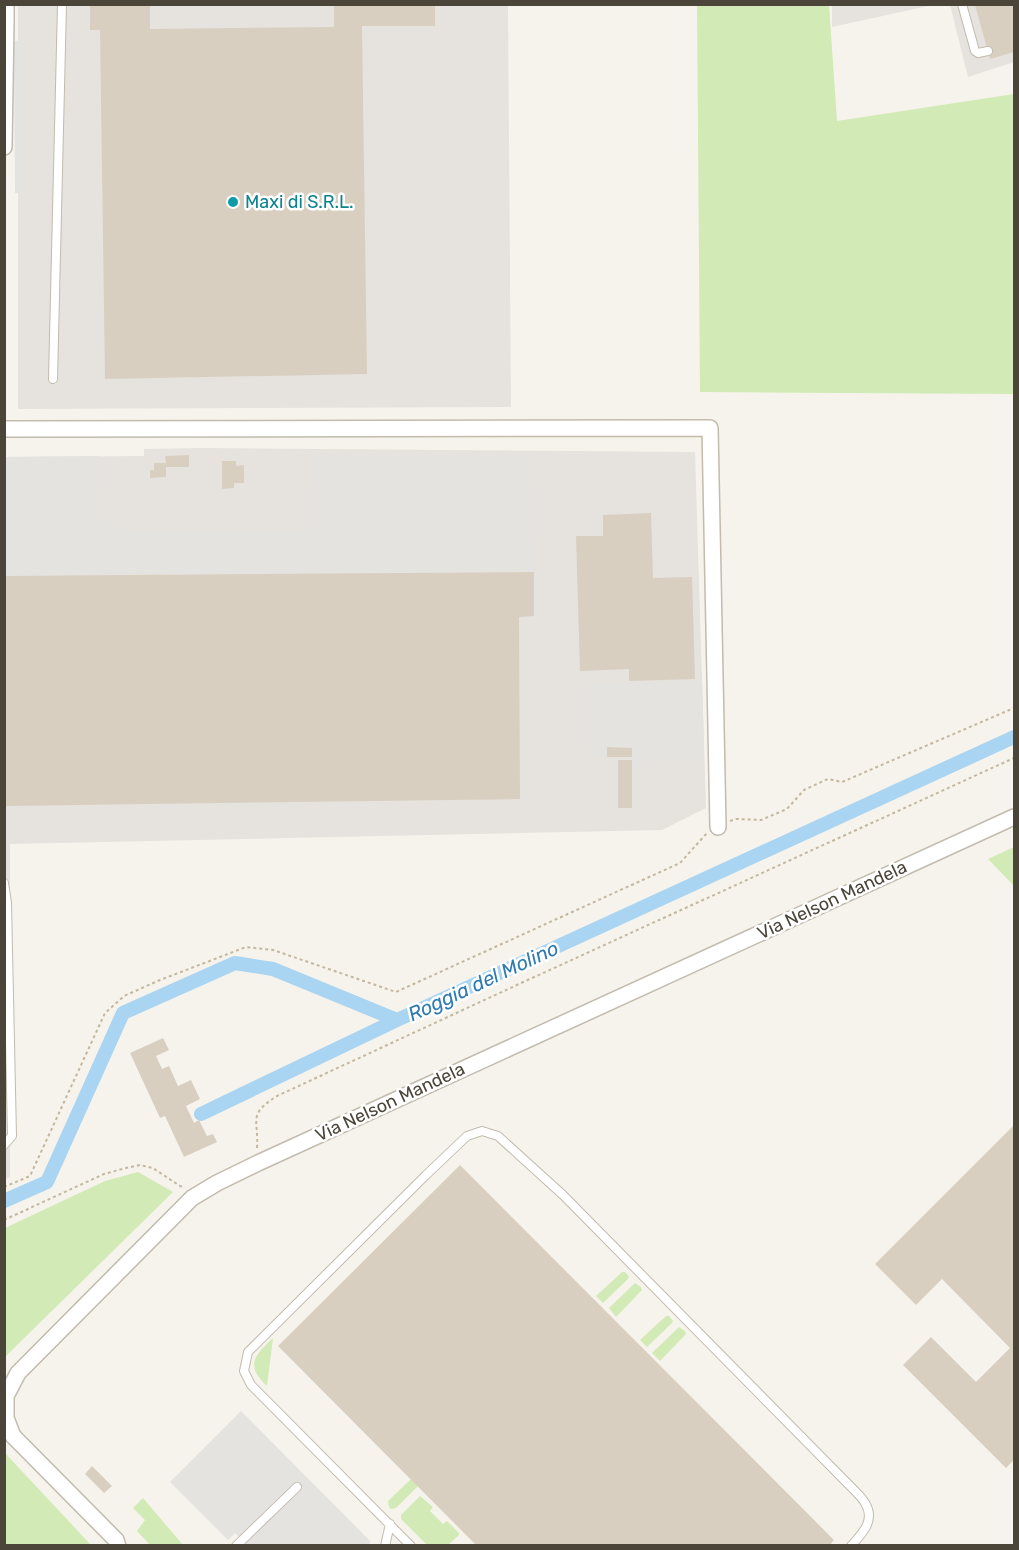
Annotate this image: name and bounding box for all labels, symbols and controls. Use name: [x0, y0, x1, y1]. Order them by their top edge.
place label: Maxi di S.R.L.: [245, 191, 354, 213]
marker: Maxi di S.R.L.: [226, 195, 240, 209]
street label: Via Nelson Mandela: [754, 856, 910, 944]
water label: Roggia del Molino: [404, 936, 562, 1026]
street label: Via Nelson Mandela: [312, 1058, 468, 1146]

